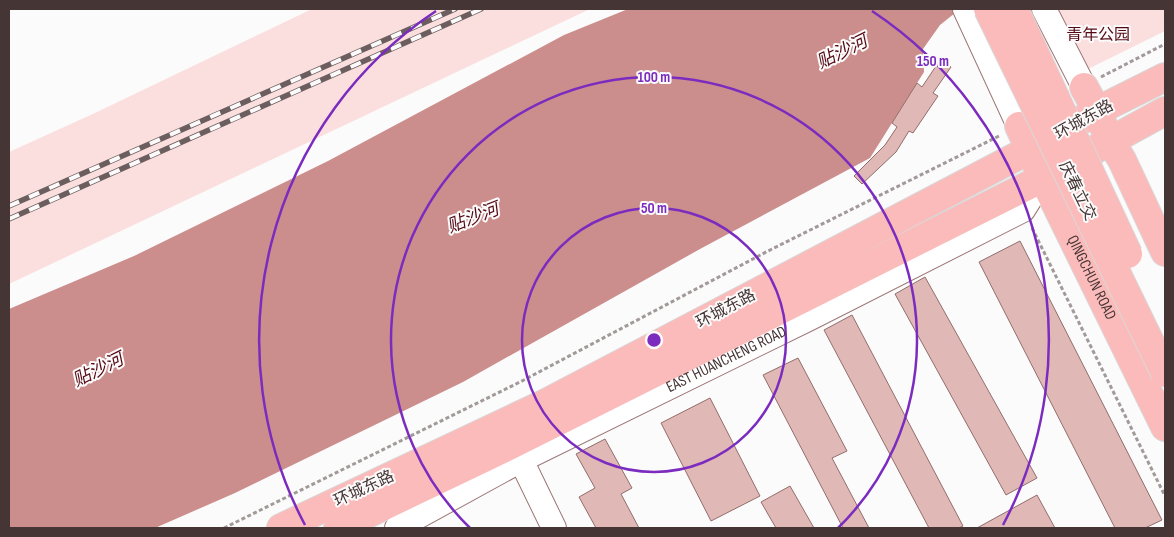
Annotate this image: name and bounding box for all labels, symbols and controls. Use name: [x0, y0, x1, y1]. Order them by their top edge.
park label: 青年公园: [1066, 26, 1130, 45]
water label: 贴沙河: [813, 29, 874, 73]
text: 150 m: [917, 52, 949, 71]
text: 100 m: [638, 68, 670, 87]
street label: 环城东路: [1051, 96, 1117, 144]
street label: 庆春立交: [1054, 158, 1100, 224]
water label: 贴沙河: [444, 197, 505, 237]
text: 50 m: [641, 199, 667, 218]
street label: QINGCHUN ROAD: [1063, 232, 1120, 323]
street label: 环城东路: [693, 286, 759, 332]
street label: EAST HUANCHENG ROAD: [663, 322, 789, 397]
centre of rings: [645, 331, 663, 349]
water label: 贴沙河: [69, 347, 130, 391]
street label: 环城东路: [331, 467, 397, 511]

